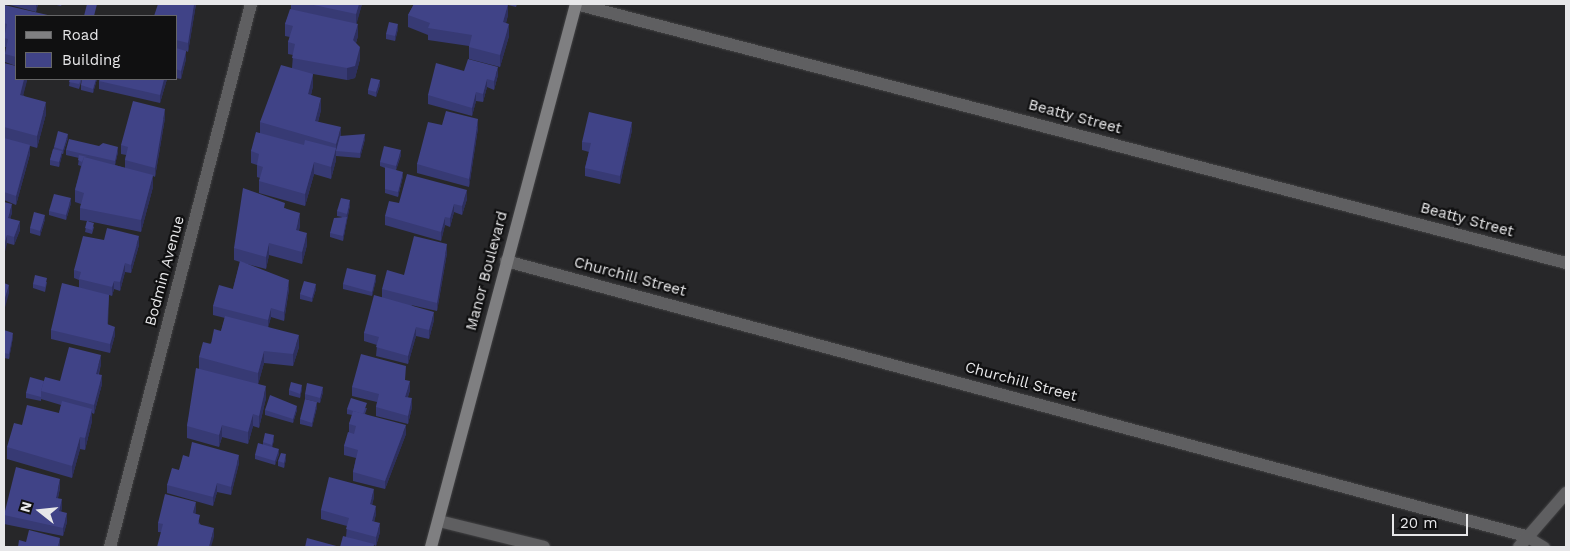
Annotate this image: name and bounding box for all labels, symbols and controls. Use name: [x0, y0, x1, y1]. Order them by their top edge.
legend: [15, 15, 178, 80]
text: Road: [62, 26, 99, 44]
text: Building: [62, 51, 120, 69]
street label: Beatty Street: [1026, 96, 1124, 138]
street label: Beatty Street: [1418, 199, 1516, 241]
street label: Manor Boulevard: [462, 209, 512, 333]
street label: Bodmin Avenue: [142, 214, 188, 328]
street label: Churchill Street: [572, 253, 688, 301]
street label: Churchill Street: [963, 358, 1079, 406]
north arrow: [15, 486, 65, 536]
text: N: [16, 500, 35, 514]
scale bar: [1395, 504, 1471, 536]
text: 20 m: [1400, 514, 1438, 532]

